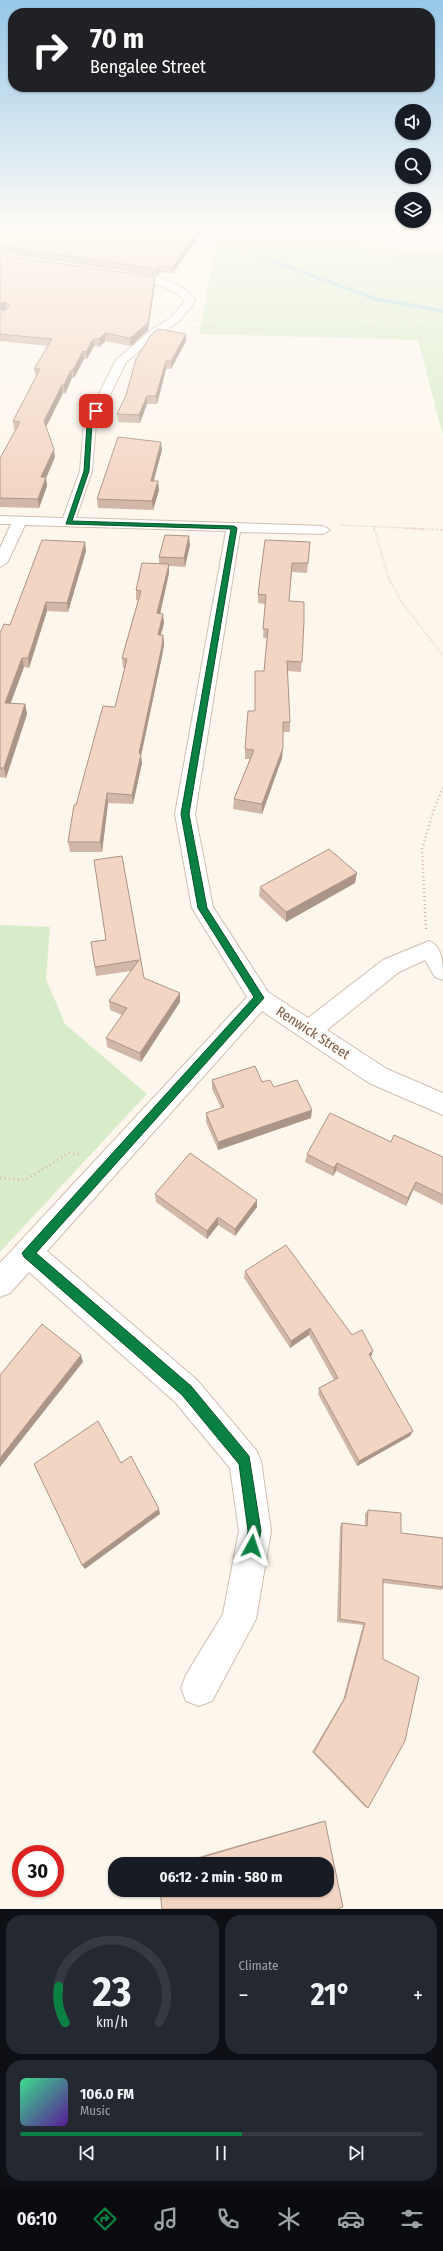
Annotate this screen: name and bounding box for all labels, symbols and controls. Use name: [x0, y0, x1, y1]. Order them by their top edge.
text: 70 m: [90, 22, 144, 55]
icon: right: [24, 24, 76, 76]
text: Bengalee Street: [90, 56, 206, 78]
map controls: [395, 104, 431, 228]
button: sound: [395, 104, 431, 140]
button: search: [395, 148, 431, 184]
button: layers: [395, 192, 431, 228]
pin: [79, 394, 113, 428]
icon: arrive: [85, 400, 107, 422]
street label: Renwick Street: [273, 1003, 353, 1063]
position arrow: [231, 1525, 273, 1567]
speed limit sign: 30: [12, 1845, 64, 1897]
text: 06:12 · 2 min · 580 m: [160, 1868, 282, 1886]
text: Climate: [239, 1958, 279, 1973]
text: 23: [92, 1966, 132, 2016]
text: 21°: [311, 1977, 351, 2013]
text: −: [239, 1982, 248, 2009]
text: +: [413, 1982, 423, 2009]
text: km/h: [96, 2013, 128, 2030]
text: 106.0 FM: [80, 2085, 134, 2103]
text: Music: [80, 2103, 110, 2118]
icon: previous: [76, 2142, 98, 2164]
icon: pause: [210, 2142, 232, 2164]
icon: next: [345, 2142, 367, 2164]
icon: directions: [91, 2205, 119, 2233]
icon: music: [152, 2205, 180, 2233]
icon: phone: [214, 2205, 242, 2233]
icon: climate: [275, 2205, 303, 2233]
icon: car: [337, 2205, 365, 2233]
icon: filters: [398, 2205, 426, 2233]
text: 06:10: [17, 2208, 57, 2230]

